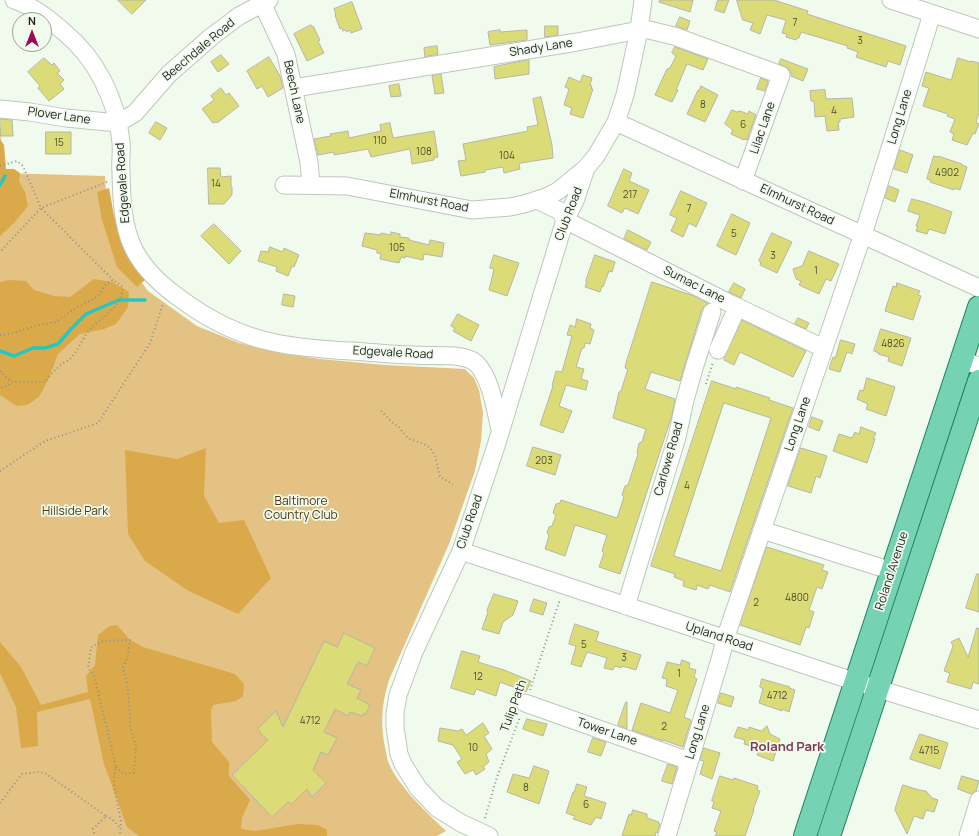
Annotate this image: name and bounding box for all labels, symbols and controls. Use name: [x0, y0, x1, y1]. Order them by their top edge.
north arrow: [12, 12, 52, 52]
text: N: [28, 13, 36, 28]
street label: Beechdale Road: [160, 16, 238, 84]
house number: 7: [792, 17, 798, 29]
house number: 3: [857, 35, 863, 47]
street label: Shady Lane: [508, 36, 574, 60]
street label: Beech Lane: [280, 59, 308, 125]
street label: Long Lane: [885, 88, 915, 146]
house number: 8: [700, 99, 706, 111]
street label: Lilac Lane: [747, 100, 779, 156]
street label: Plover Lane: [27, 104, 91, 128]
house number: 4: [831, 105, 837, 117]
house number: 6: [740, 119, 746, 131]
house number: 110: [373, 135, 387, 147]
house number: 15: [54, 137, 64, 149]
street label: Edgevale Road: [113, 142, 133, 224]
house number: 108: [416, 146, 432, 158]
house number: 104: [499, 150, 515, 162]
house number: 4902: [935, 167, 959, 179]
house number: 14: [211, 178, 221, 190]
street label: Elmhurst Road: [758, 182, 836, 228]
street label: Club Road: [552, 185, 586, 243]
street label: Elmhurst Road: [388, 186, 470, 216]
house number: 217: [623, 189, 637, 201]
house number: 7: [686, 203, 692, 215]
house number: 5: [731, 228, 737, 240]
house number: 105: [389, 242, 405, 254]
house number: 3: [770, 250, 776, 262]
street label: Sumac Lane: [661, 263, 727, 307]
house number: 1: [814, 265, 818, 277]
house number: 4826: [881, 338, 905, 350]
street label: Edgevale Road: [352, 344, 434, 362]
street label: Long Lane: [782, 395, 814, 453]
street label: Carlowe Road: [652, 420, 686, 498]
house number: 203: [535, 455, 553, 467]
house number: 4: [684, 480, 690, 492]
street label: Club Road: [454, 493, 486, 551]
park label: Baltimore Country Club: [264, 495, 338, 523]
park label: Hillside Park: [42, 505, 108, 519]
street label: Roland Avenue: [873, 530, 911, 612]
house number: 4800: [785, 592, 809, 604]
house number: 2: [753, 597, 759, 609]
street label: Upland Road: [683, 619, 755, 655]
house number: 5: [581, 639, 587, 651]
house number: 3: [621, 652, 627, 664]
house number: 1: [677, 668, 681, 680]
house number: 12: [473, 671, 483, 683]
street label: Tulip Path: [498, 678, 530, 734]
house number: 4712: [767, 690, 787, 702]
street label: Long Lane: [683, 703, 713, 761]
house number: 4712: [300, 715, 320, 727]
street label: Tower Lane: [575, 715, 639, 749]
house number: 2: [661, 721, 667, 733]
district label: Roland Park: [750, 739, 824, 755]
house number: 10: [468, 742, 478, 754]
house number: 4715: [919, 745, 939, 757]
house number: 8: [523, 782, 529, 794]
house number: 6: [583, 799, 589, 811]

